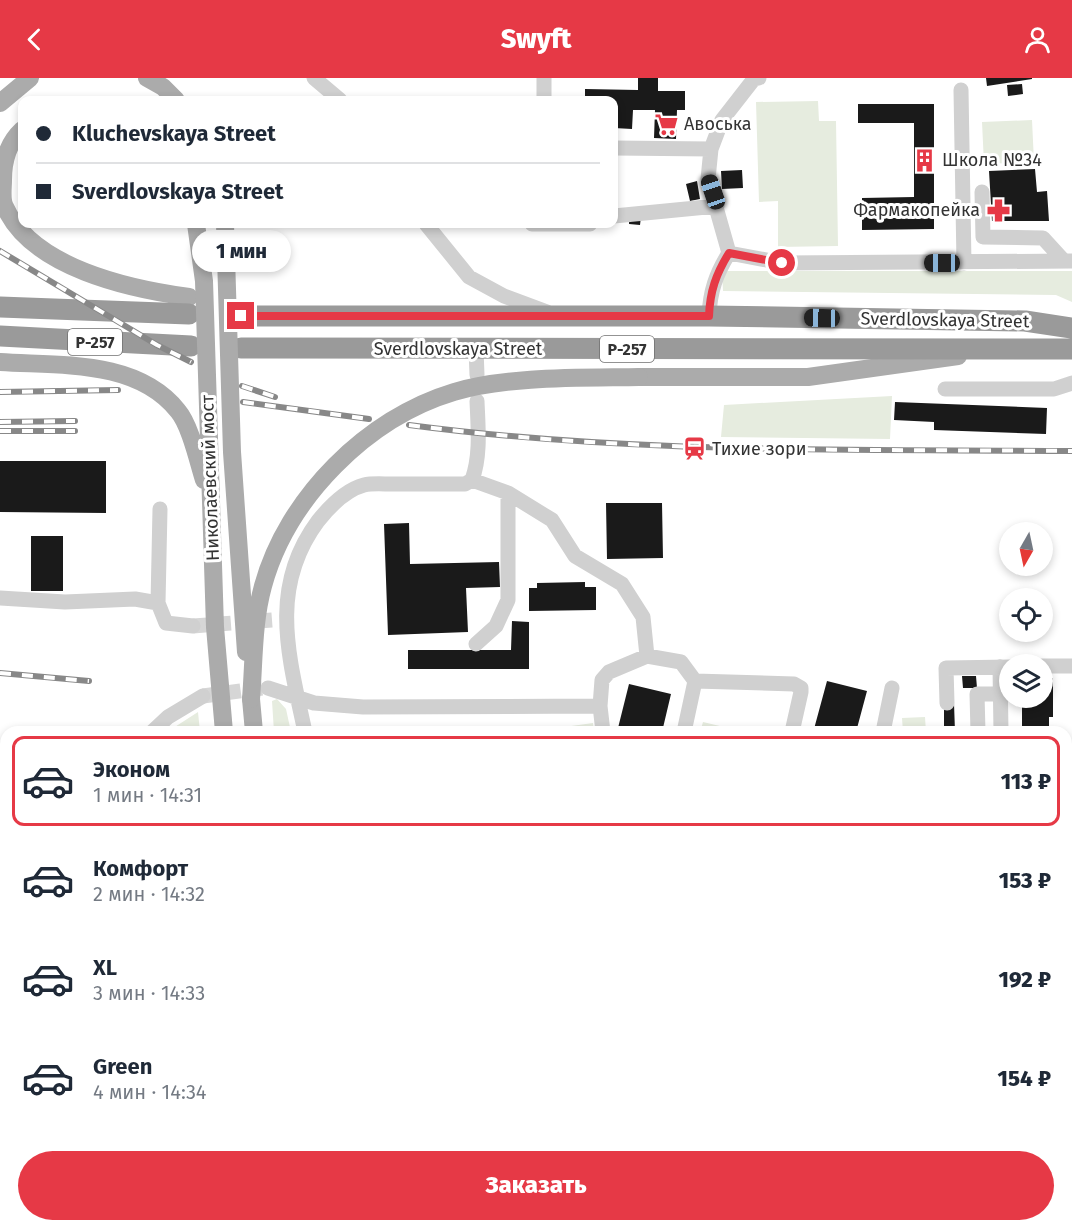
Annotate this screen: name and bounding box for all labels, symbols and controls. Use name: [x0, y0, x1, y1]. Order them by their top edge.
icon: back: [18, 23, 51, 56]
text: Swyft: [501, 23, 571, 55]
icon: person: [1021, 23, 1054, 56]
supermarket icon: Авоська: [653, 111, 679, 137]
place label: Авоська: [684, 113, 752, 135]
text: Kluchevskaya Street: [72, 120, 276, 147]
building icon: Школа №34: [911, 147, 937, 173]
place label: Школа №34: [942, 149, 1042, 171]
car: [699, 172, 727, 212]
text: Sverdlovskaya Street: [72, 178, 284, 205]
pharmacy icon: Фармакопейка: [985, 197, 1011, 223]
place label: Фармакопейка: [853, 199, 980, 221]
callout: 1 мин: [192, 229, 290, 271]
text: 1 мин: [216, 239, 267, 263]
route start: [768, 249, 795, 276]
car: [924, 254, 960, 272]
route end: [227, 302, 254, 329]
street label: Sverdlovskaya Street: [861, 308, 1030, 332]
car: [804, 309, 840, 327]
road number: Р-257: [68, 329, 122, 355]
road number: Р-257: [600, 336, 654, 362]
street label: Sverdlovskaya Street: [374, 338, 543, 360]
street label: Николаевский мост: [196, 394, 224, 561]
station icon: Тихие зори: [681, 436, 707, 462]
place label: Тихие зори: [712, 438, 807, 460]
north arrow: [999, 522, 1053, 576]
map controls: [999, 522, 1053, 708]
button: locate: [999, 588, 1053, 642]
button: layers: [999, 654, 1053, 708]
icon: car: [21, 754, 75, 808]
text: Эконом: [93, 756, 170, 783]
text: 113 ₽: [1001, 768, 1051, 795]
text: 1 мин · 14:31: [93, 783, 202, 807]
icon: car: [21, 853, 75, 907]
text: Комфорт: [93, 855, 188, 882]
text: 153 ₽: [999, 867, 1051, 894]
text: 2 мин · 14:32: [93, 882, 205, 906]
icon: car: [21, 952, 75, 1006]
text: XL: [93, 954, 117, 981]
text: 192 ₽: [999, 966, 1051, 993]
text: 3 мин · 14:33: [93, 981, 205, 1005]
icon: car: [21, 1051, 75, 1105]
text: Green: [93, 1053, 152, 1080]
text: 154 ₽: [998, 1065, 1051, 1092]
text: 4 мин · 14:34: [93, 1080, 206, 1104]
button: Заказать: [18, 1151, 1054, 1220]

